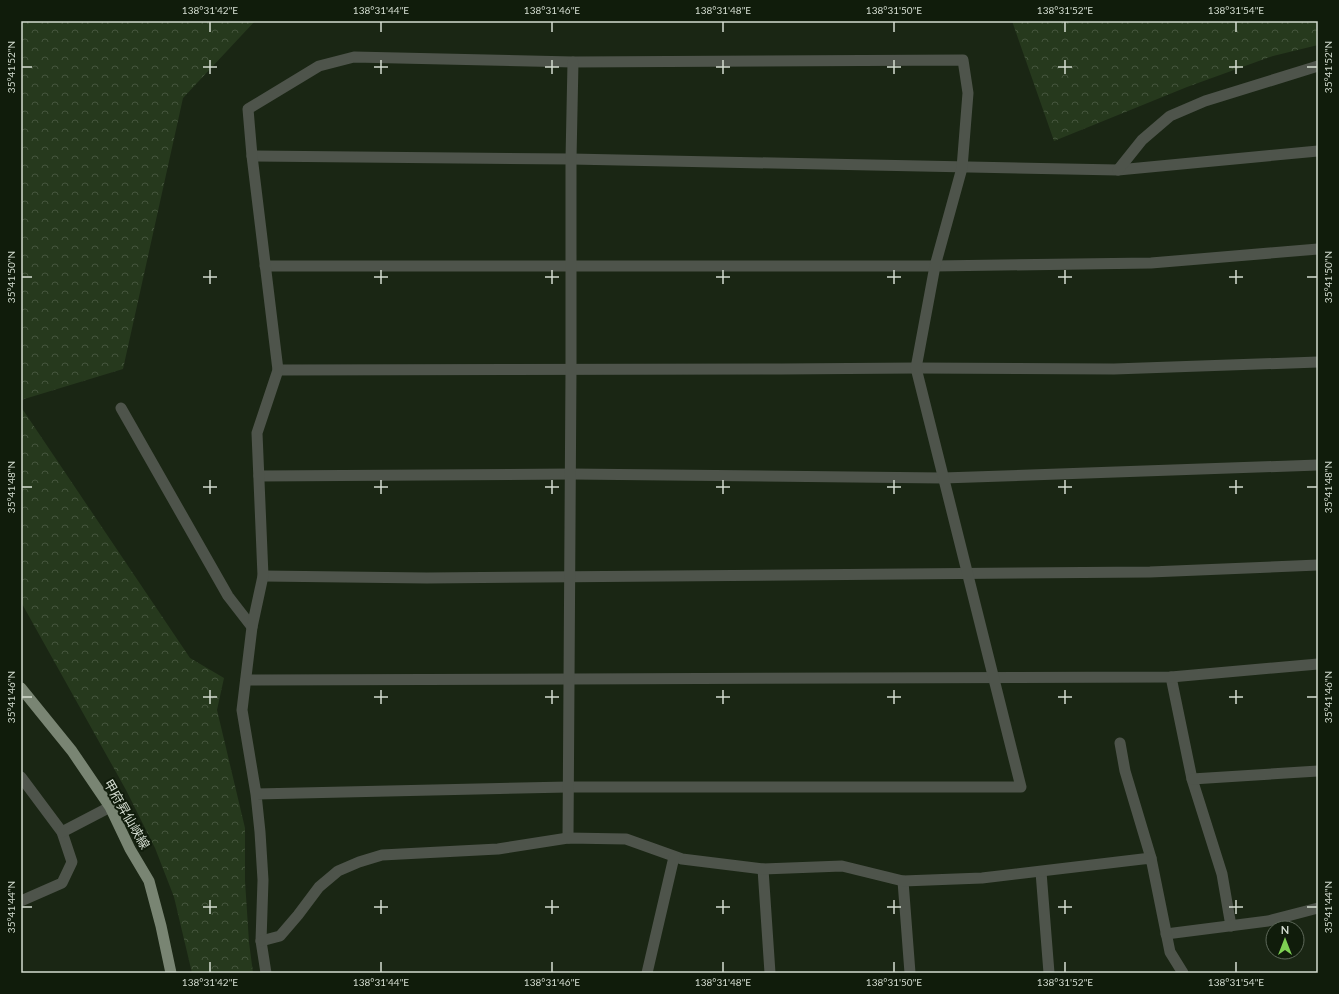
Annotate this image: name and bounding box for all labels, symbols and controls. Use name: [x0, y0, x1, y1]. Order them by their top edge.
text: 138°31'42"E: [182, 4, 238, 16]
text: 138°31'44"E: [353, 4, 409, 16]
text: 138°31'46"E: [524, 4, 580, 16]
text: 138°31'48"E: [695, 4, 751, 16]
text: 138°31'50"E: [866, 4, 922, 16]
text: 138°31'52"E: [1037, 4, 1093, 16]
text: 138°31'54"E: [1208, 4, 1264, 16]
text: 35°41'52"N: [5, 41, 17, 93]
text: 35°41'52"N: [1322, 41, 1334, 93]
text: 35°41'50"N: [5, 251, 17, 303]
text: 35°41'50"N: [1322, 251, 1334, 303]
text: 35°41'48"N: [5, 461, 17, 513]
text: 35°41'48"N: [1322, 461, 1334, 513]
text: 35°41'46"N: [5, 671, 17, 723]
text: 35°41'46"N: [1322, 671, 1334, 723]
street label: 甲府昇仙峡線: [101, 776, 153, 852]
text: 35°41'44"N: [5, 881, 17, 933]
text: 35°41'44"N: [1322, 881, 1334, 933]
north arrow: [1265, 920, 1305, 960]
text: N: [1281, 923, 1289, 936]
text: 138°31'42"E: [182, 976, 238, 988]
text: 138°31'44"E: [353, 976, 409, 988]
text: 138°31'46"E: [524, 976, 580, 988]
text: 138°31'48"E: [695, 976, 751, 988]
text: 138°31'50"E: [866, 976, 922, 988]
text: 138°31'52"E: [1037, 976, 1093, 988]
text: 138°31'54"E: [1208, 976, 1264, 988]

